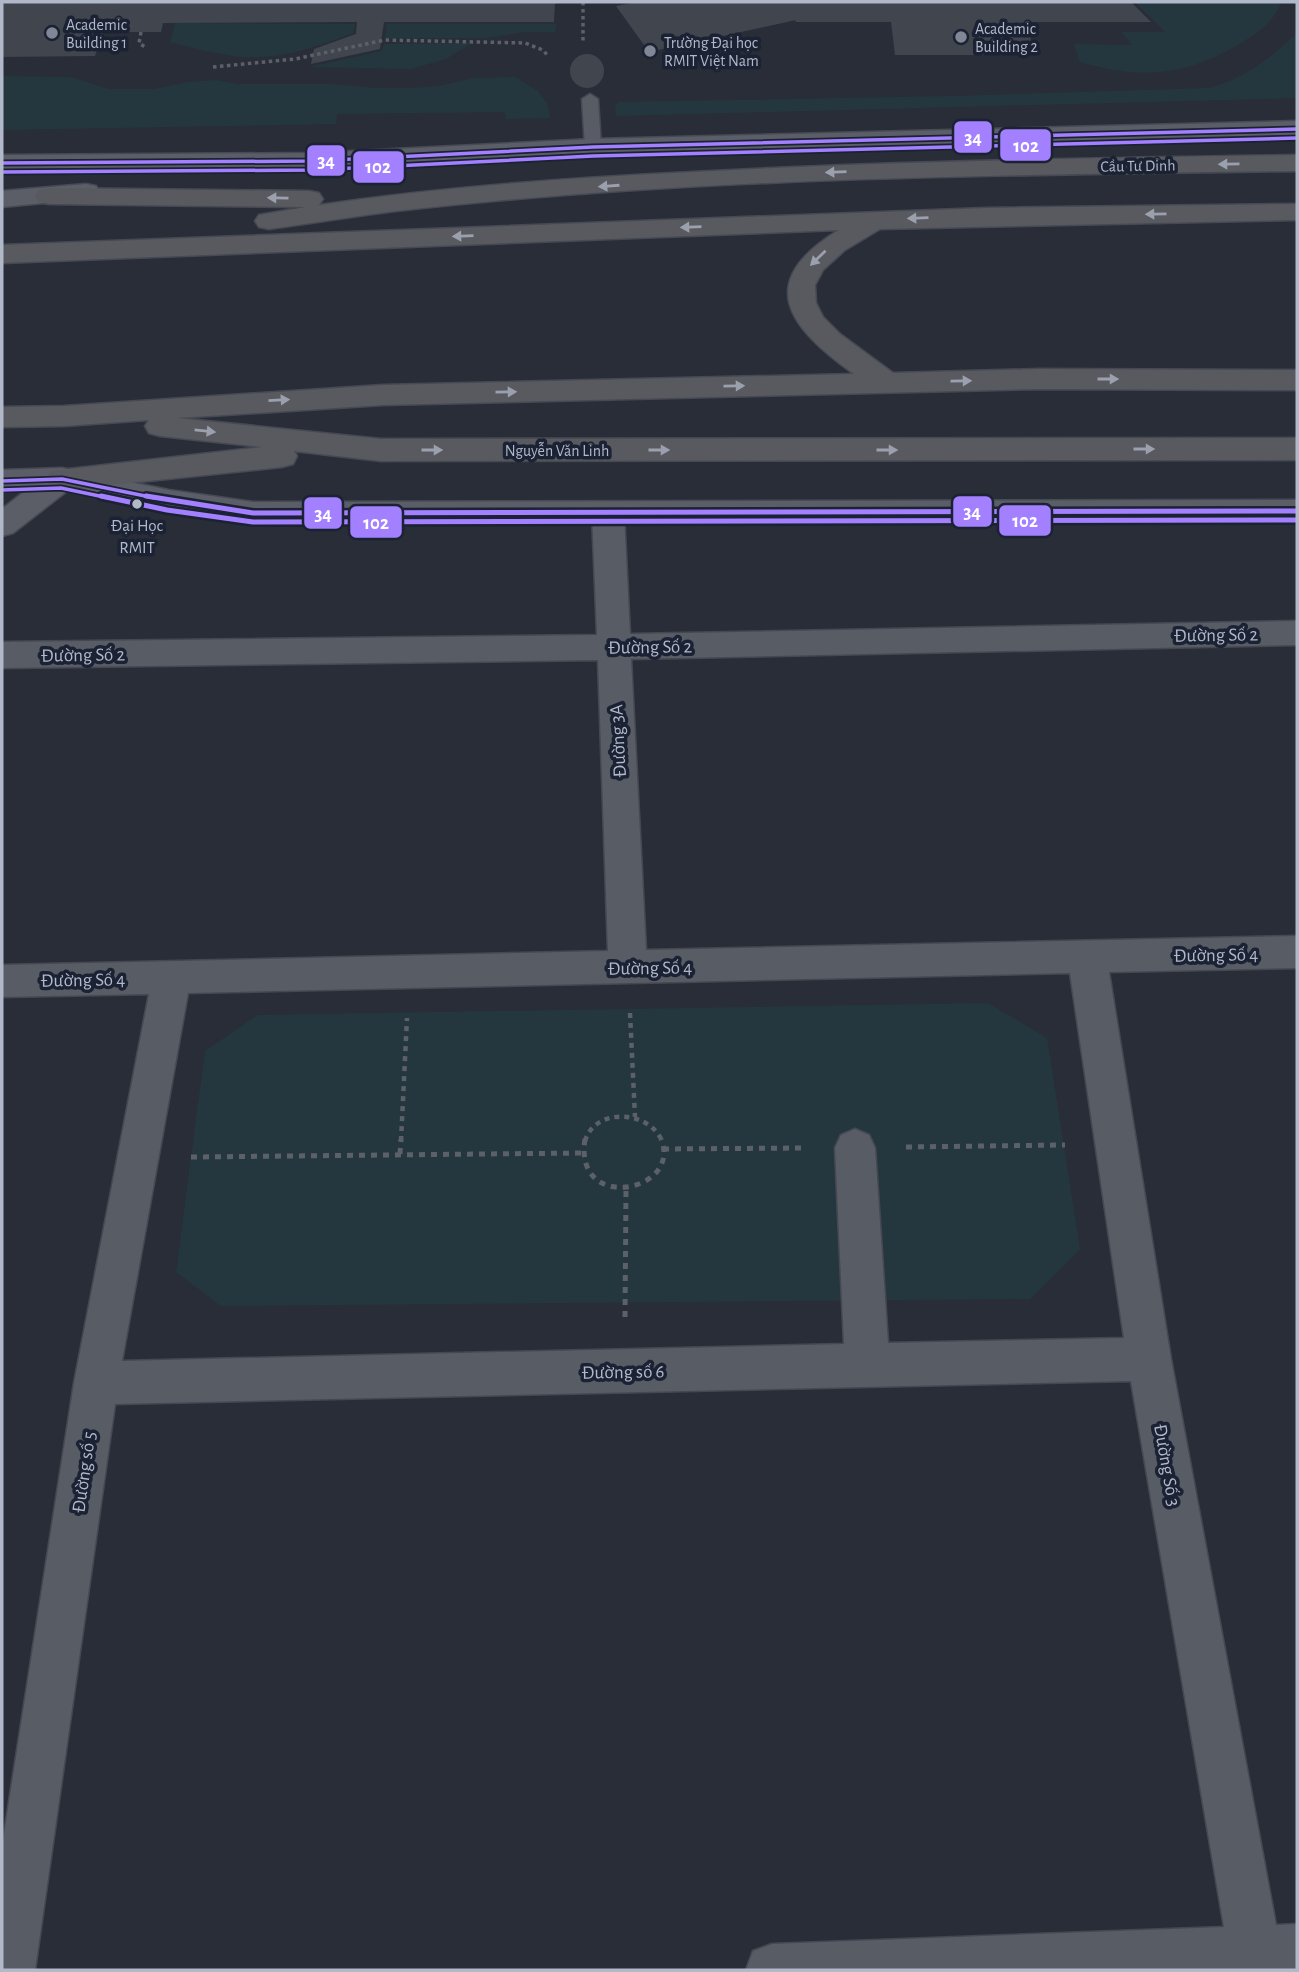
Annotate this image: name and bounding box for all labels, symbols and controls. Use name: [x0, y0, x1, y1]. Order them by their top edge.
place label: Academic Building 1: [66, 17, 127, 51]
place label: Academic Building 2: [975, 21, 1038, 55]
marker: Academic Building 1: [44, 25, 60, 41]
marker: Academic Building 2: [953, 29, 969, 45]
place label: Trường Đại học RMIT Việt Nam: [664, 35, 759, 69]
marker: Trường Đại học RMIT Việt Nam: [642, 43, 658, 59]
line badge: 34: [953, 120, 993, 154]
line badge: 102: [999, 128, 1052, 162]
text: 34: [964, 129, 982, 148]
text: 102: [1013, 137, 1039, 156]
line badge: 34: [306, 144, 346, 177]
line badge: 102: [352, 150, 405, 184]
text: 34: [317, 152, 335, 171]
street label: Cầu Tư Dinh: [1100, 157, 1176, 175]
text: 102: [365, 158, 391, 177]
one-way arrow: [1218, 158, 1240, 169]
one-way arrow: [825, 167, 847, 178]
one-way arrow: [598, 180, 620, 191]
one-way arrow: [267, 192, 289, 204]
one-way arrow: [1144, 208, 1166, 220]
one-way arrow: [907, 213, 929, 224]
one-way arrow: [679, 221, 701, 232]
one-way arrow: [452, 230, 474, 241]
one-way arrow: [810, 249, 827, 266]
one-way arrow: [1097, 373, 1119, 385]
one-way arrow: [951, 375, 973, 386]
one-way arrow: [723, 381, 745, 392]
one-way arrow: [496, 387, 518, 398]
one-way arrow: [268, 394, 290, 405]
one-way arrow: [194, 426, 216, 437]
street label: Nguyễn Văn Linh: [505, 441, 609, 460]
one-way arrow: [1133, 443, 1155, 455]
one-way arrow: [421, 444, 443, 456]
one-way arrow: [649, 444, 671, 456]
one-way arrow: [876, 444, 898, 456]
line badge: 34: [952, 495, 993, 528]
line badge: 34: [303, 496, 343, 530]
marker: Đại Học RMIT: [130, 497, 144, 511]
text: 34: [963, 503, 981, 522]
line badge: 102: [998, 504, 1052, 537]
text: 34: [314, 505, 332, 524]
line badge: 102: [349, 505, 403, 539]
text: 102: [1012, 512, 1038, 531]
text: 102: [363, 514, 389, 533]
place label: Đại Học RMIT: [111, 517, 164, 556]
street label: Đường Số 2: [1174, 625, 1259, 646]
street label: Đường Số 2: [608, 637, 693, 658]
street label: Đường Số 2: [41, 645, 126, 666]
street label: Đường 3A: [607, 704, 630, 778]
street label: Đường Số 4: [1174, 945, 1258, 966]
street label: Đường Số 4: [608, 958, 692, 979]
street label: Đường Số 4: [41, 970, 125, 991]
street label: Đường số 6: [581, 1362, 665, 1383]
street label: Đường Số 3: [1150, 1423, 1183, 1508]
street label: Đường số 5: [69, 1430, 100, 1514]

